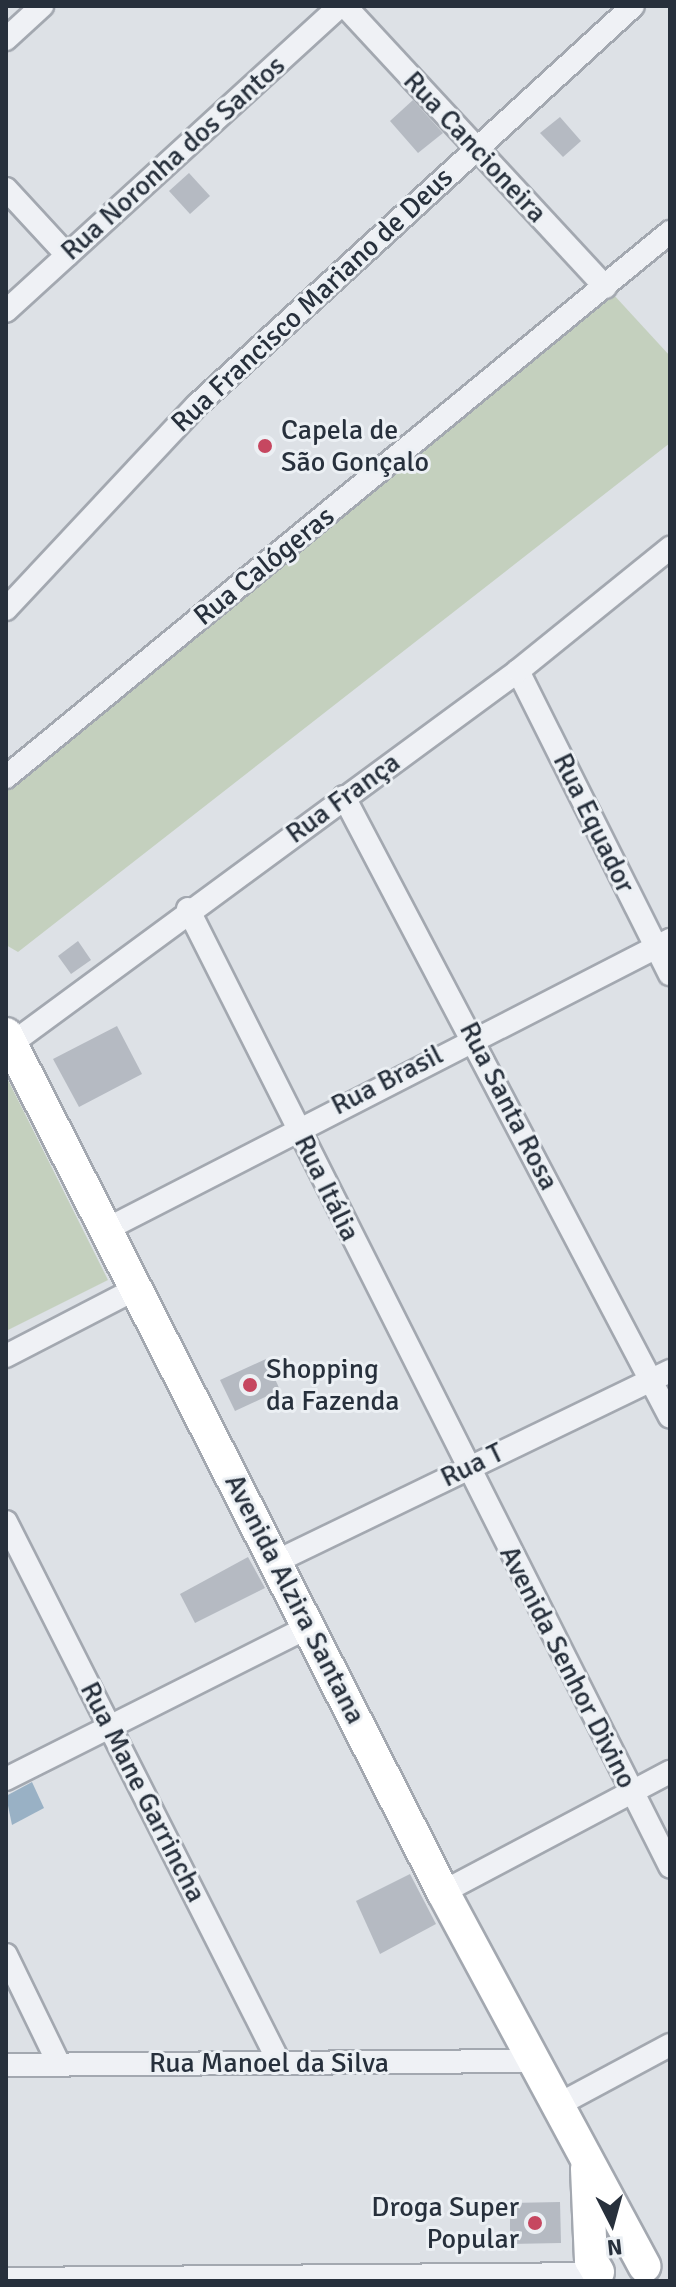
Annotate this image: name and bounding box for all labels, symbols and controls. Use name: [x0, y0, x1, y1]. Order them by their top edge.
street label: Rua Noronha dos Santos: [54, 49, 292, 267]
street label: Rua Cancioneira: [396, 64, 554, 230]
street label: Rua Francisco Mariano de Deus: [164, 161, 460, 439]
place label: Capela de São Gonçalo: [281, 413, 429, 479]
marker: Capela de São Gonçalo: [256, 437, 274, 455]
street label: Rua Calógeras: [187, 499, 341, 633]
street label: Rua França: [279, 745, 407, 851]
street label: Rua Equador: [546, 748, 642, 898]
street label: Rua Santa Rosa: [452, 1016, 566, 1196]
street label: Rua Brasil: [326, 1038, 448, 1122]
street label: Rua Itália: [287, 1129, 367, 1247]
place label: Shopping da Fazenda: [266, 1352, 399, 1418]
marker: Shopping da Fazenda: [241, 1376, 259, 1394]
street label: Rua T: [435, 1436, 509, 1494]
street label: Avenida Alzira Santana: [217, 1469, 373, 1729]
street label: Avenida Senhor Divino: [492, 1540, 644, 1794]
street label: Rua Mane Garrincha: [73, 1676, 213, 1908]
street label: Rua Manoel da Silva: [149, 2046, 389, 2080]
north arrow: [572, 2183, 652, 2263]
place label: Droga Super Popular: [371, 2190, 519, 2256]
marker: Droga Super Popular: [526, 2214, 544, 2232]
text: N: [606, 2233, 624, 2262]

